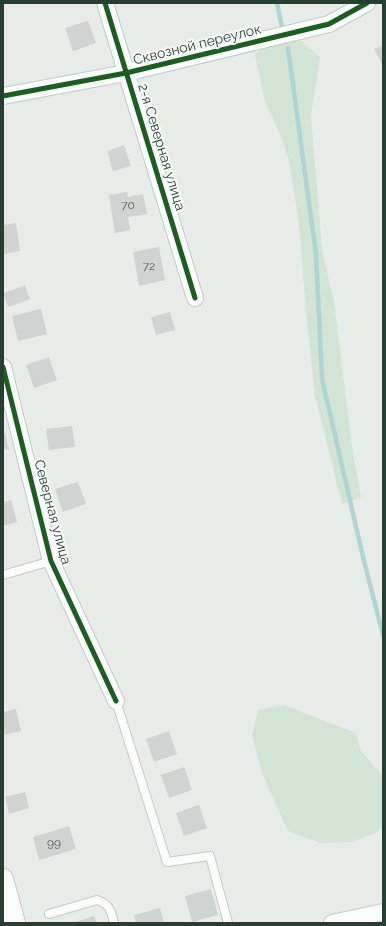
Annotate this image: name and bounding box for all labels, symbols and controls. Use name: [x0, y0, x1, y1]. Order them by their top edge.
street label: Сквозной переулок: [131, 20, 263, 68]
street label: 2-я Северная улица: [135, 82, 189, 212]
house number: 70: [121, 198, 135, 212]
house number: 72: [143, 259, 155, 273]
street label: Северная улица: [31, 458, 75, 566]
house number: 99: [47, 836, 61, 850]

